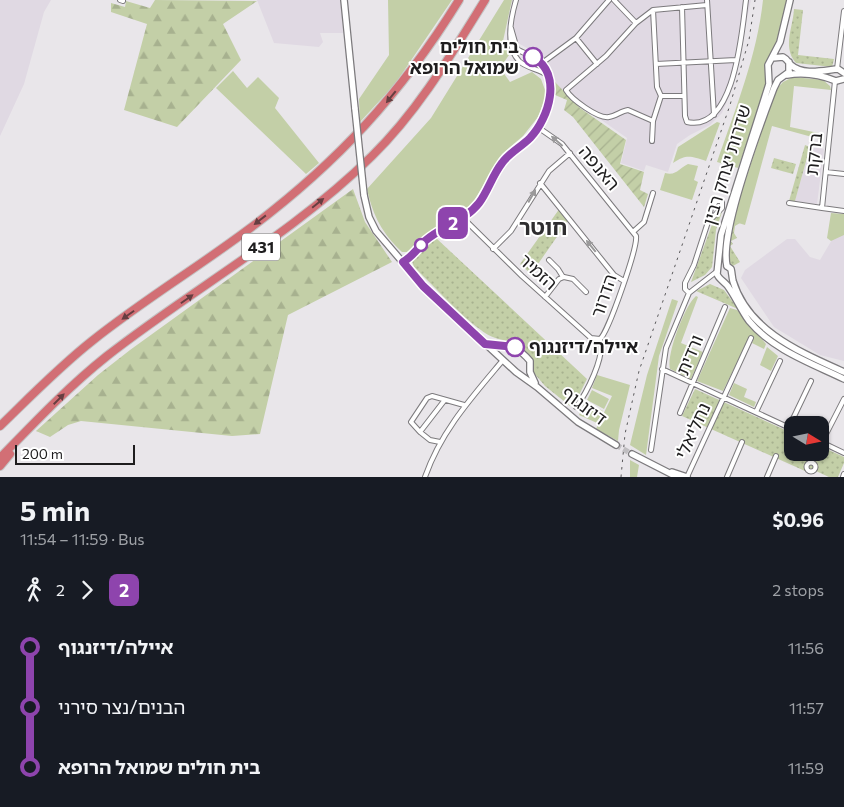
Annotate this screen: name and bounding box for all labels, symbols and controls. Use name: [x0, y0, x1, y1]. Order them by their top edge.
place label: בית חולים שמואל הרופא: [410, 35, 519, 78]
marker: בית חולים שמואל הרופא: [523, 47, 543, 67]
one-way arrow: [386, 91, 397, 104]
street label: שדרות יצחק רבין: [697, 102, 755, 228]
street label: ברקת: [800, 131, 826, 176]
one-way arrow: [551, 135, 564, 146]
street label: האנפה: [575, 141, 625, 194]
one-way arrow: [528, 189, 537, 203]
one-way arrow: [311, 197, 324, 208]
line badge: 2: [437, 207, 469, 239]
text: 2: [448, 212, 458, 234]
district label: חוטר: [519, 213, 567, 240]
one-way arrow: [254, 215, 267, 226]
road number: 431: [242, 233, 280, 260]
unlabelled marker: [414, 238, 428, 252]
one-way arrow: [585, 240, 596, 253]
street label: הזמיר: [515, 249, 562, 294]
street label: הדרור: [585, 271, 621, 320]
one-way arrow: [180, 294, 194, 304]
one-way arrow: [122, 309, 135, 320]
street label: ורדית: [671, 331, 707, 378]
place label: איילה/דיזנגוף: [529, 335, 638, 357]
marker: איילה/דיזנגוף: [505, 337, 525, 357]
street label: דיזנגוף: [558, 381, 612, 430]
one-way arrow: [53, 393, 65, 405]
street label: נחליאלי: [670, 399, 715, 462]
north arrow: [784, 416, 829, 461]
map controls: [784, 416, 829, 461]
scale bar: [15, 442, 135, 465]
text: 200 m: [22, 445, 63, 462]
text: 5 min: [20, 493, 90, 527]
text: $0.96: [773, 508, 824, 531]
text: 11:54 – 11:59 · Bus: [20, 529, 145, 548]
icon: walk: [20, 576, 48, 604]
icon: forward: [73, 576, 101, 604]
text: 2: [119, 579, 129, 601]
text: 2: [56, 580, 65, 599]
text: 2 stops: [772, 580, 824, 599]
text: איילה/דיזנגוף: [58, 635, 173, 658]
text: 11:56: [788, 638, 824, 657]
text: הבנים/נצר סירני: [58, 695, 185, 718]
text: 11:57: [789, 698, 824, 717]
text: בית חולים שמואל הרופא: [58, 755, 261, 778]
text: 11:59: [788, 758, 824, 777]

